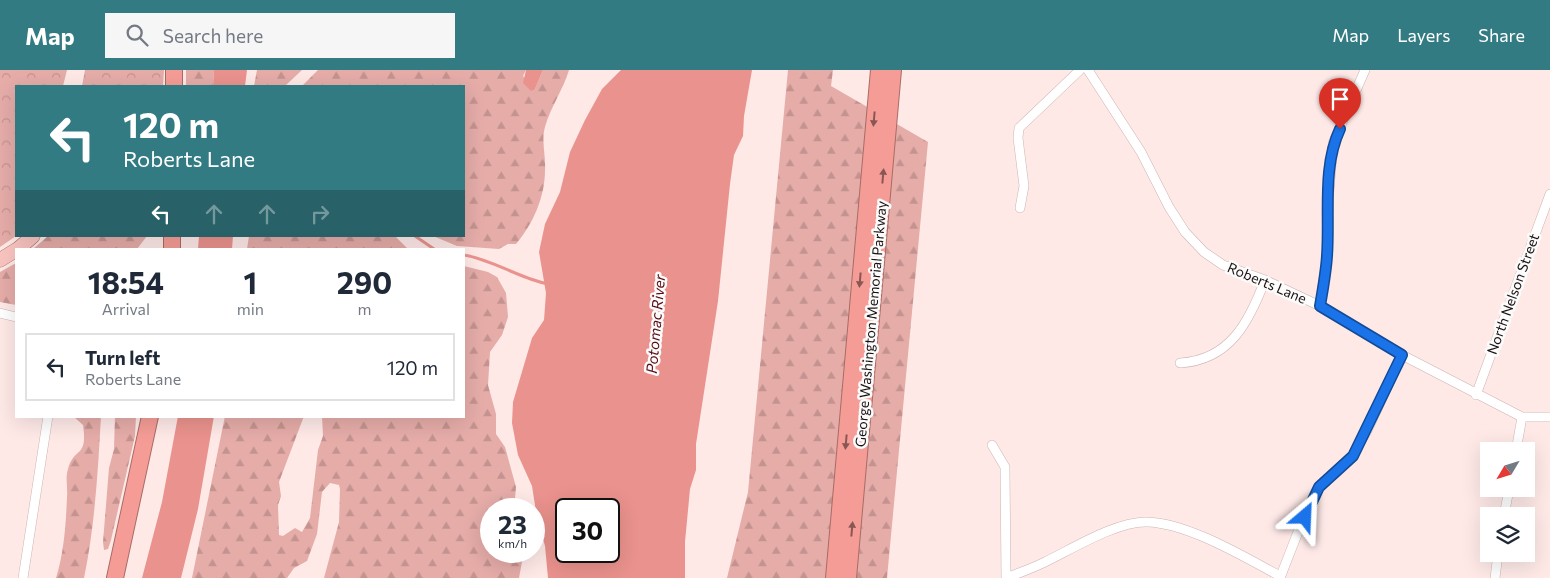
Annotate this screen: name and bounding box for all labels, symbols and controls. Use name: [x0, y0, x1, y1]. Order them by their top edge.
search box: [105, 13, 455, 58]
text: Map: [25, 21, 75, 50]
icon: search: [123, 21, 151, 49]
text: Search here: [163, 24, 263, 47]
text: Map: [1332, 24, 1369, 46]
text: Layers: [1397, 24, 1450, 46]
text: Share: [1478, 24, 1525, 46]
pin: [1319, 78, 1361, 129]
icon: arrive: [1326, 85, 1354, 113]
text: 120 m: [123, 102, 219, 145]
icon: left: [40, 105, 105, 170]
one-way arrow: [870, 111, 878, 127]
text: Roberts Lane: [123, 145, 255, 172]
one-way arrow: [880, 168, 888, 184]
icon: left: [147, 200, 175, 228]
icon: ahead: [200, 200, 228, 228]
icon: ahead: [253, 200, 281, 228]
icon: right: [306, 200, 334, 228]
street label: George Washington Memorial Parkway: [851, 200, 890, 448]
street label: North Nelson Street: [1483, 231, 1542, 357]
street label: Roberts Lane: [1225, 258, 1309, 307]
text: 18:54: [88, 263, 164, 300]
text: 1: [244, 263, 257, 300]
text: 290: [337, 263, 392, 300]
water label: Potomac River: [642, 273, 668, 374]
one-way arrow: [855, 273, 863, 289]
text: Arrival: [102, 299, 150, 318]
text: min: [237, 299, 264, 318]
text: m: [357, 299, 371, 318]
text: Turn left: [85, 346, 160, 369]
icon: left: [42, 353, 70, 381]
text: 120 m: [387, 356, 438, 379]
text: Roberts Lane: [85, 369, 181, 388]
one-way arrow: [841, 435, 849, 451]
north arrow: [1480, 442, 1535, 498]
map controls: [1480, 442, 1535, 562]
position arrow: [1278, 490, 1330, 542]
speed limit sign: 30: [555, 498, 620, 563]
button: layers: [1480, 507, 1535, 562]
text: 23: [498, 509, 527, 539]
one-way arrow: [848, 521, 856, 537]
text: km/h: [498, 536, 527, 550]

